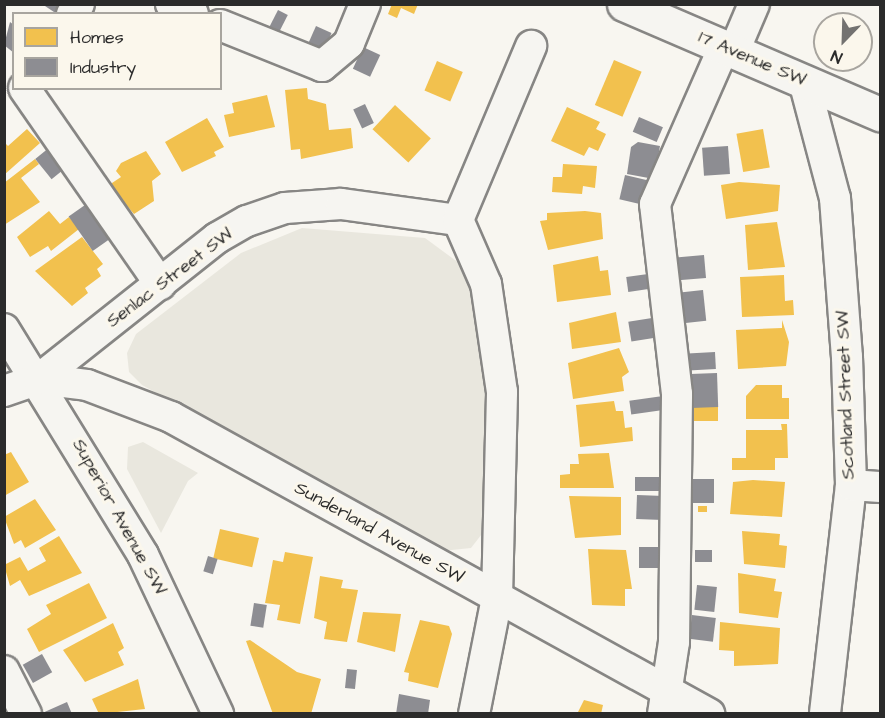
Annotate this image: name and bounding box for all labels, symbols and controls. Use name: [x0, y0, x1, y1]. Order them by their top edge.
legend: [12, 12, 222, 90]
north arrow: [813, 12, 873, 72]
text: Homes: [70, 25, 124, 50]
street label: 17 Avenue SW: [695, 27, 809, 91]
text: N: [828, 45, 846, 69]
text: Industry: [70, 55, 136, 80]
street label: Senlac Street SW: [103, 224, 237, 332]
street label: Scotland Street SW: [832, 310, 860, 480]
street label: Superior Avenue SW: [67, 435, 171, 599]
street label: Sunderland Avenue SW: [291, 477, 467, 589]

